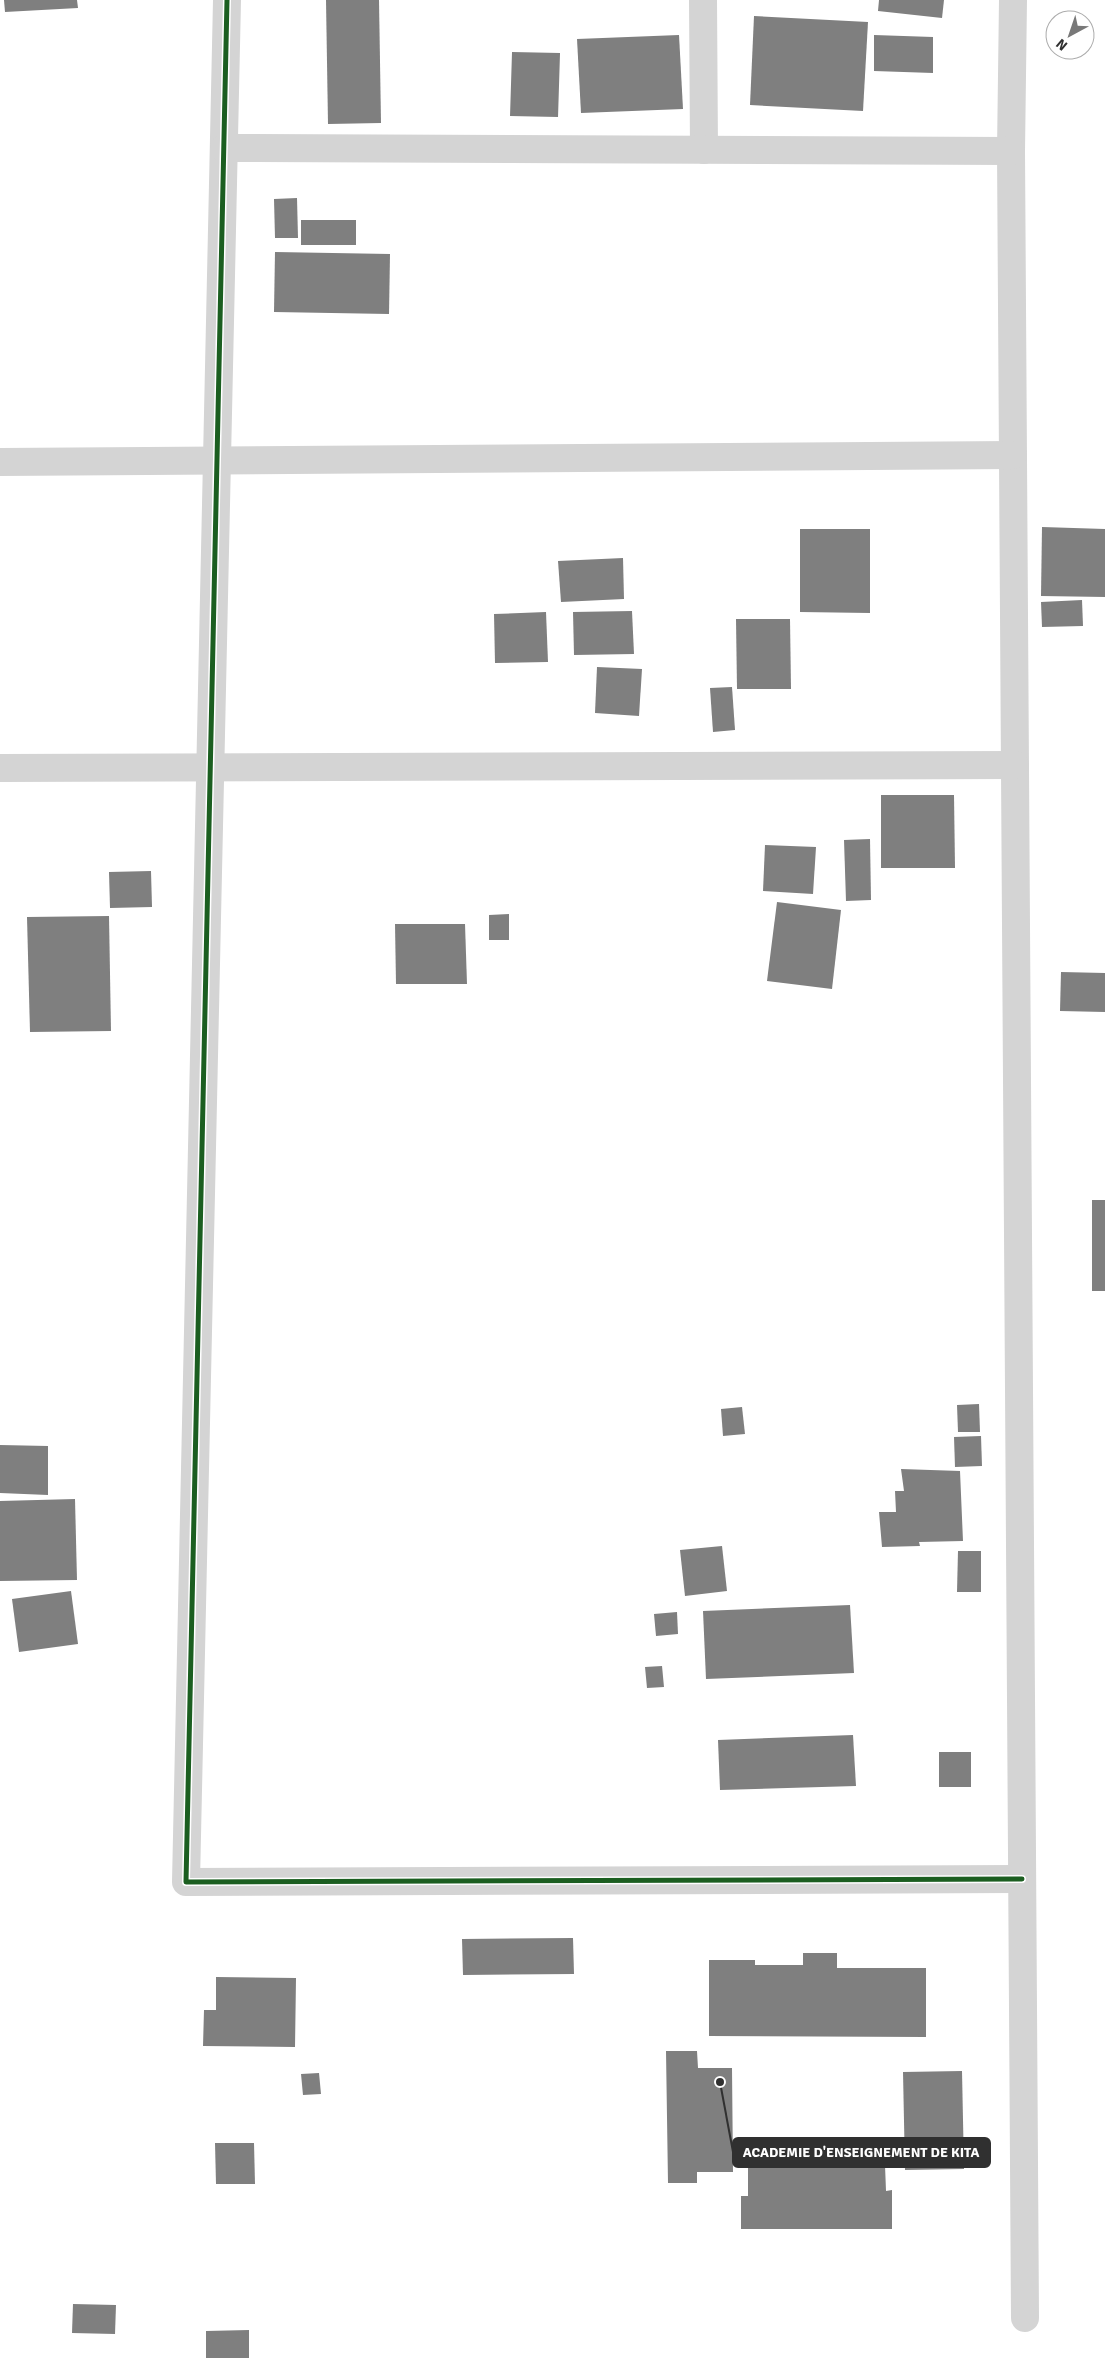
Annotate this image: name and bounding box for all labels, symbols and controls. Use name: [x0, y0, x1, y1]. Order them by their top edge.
north arrow: [1045, 10, 1095, 60]
text: N: [1053, 35, 1071, 54]
callout: ACADEMIE D'ENSEIGNEMENT DE KITA: [733, 2138, 990, 2167]
text: ACADEMIE D'ENSEIGNEMENT DE KITA: [743, 2144, 979, 2161]

